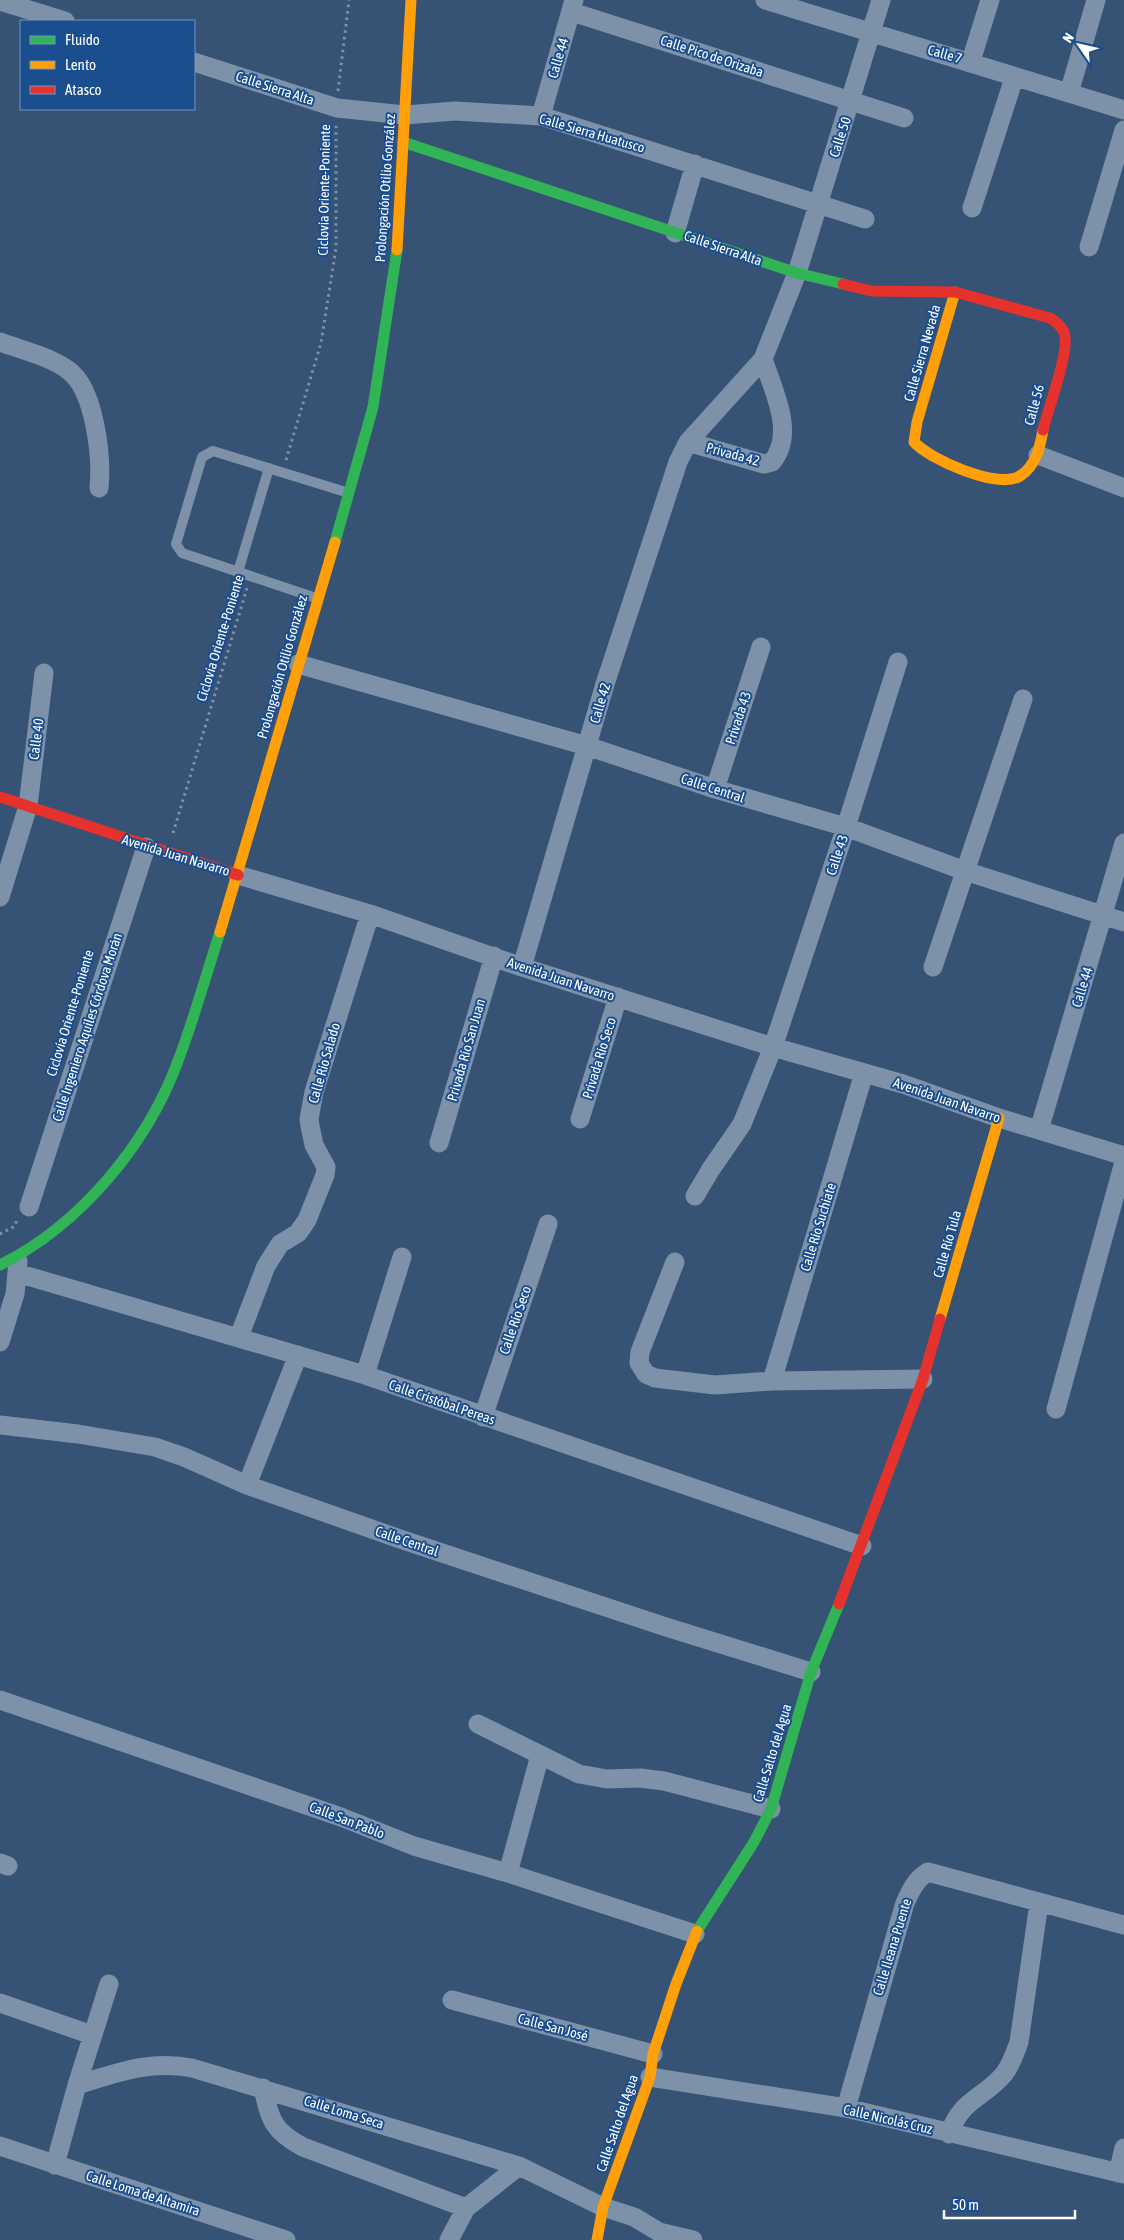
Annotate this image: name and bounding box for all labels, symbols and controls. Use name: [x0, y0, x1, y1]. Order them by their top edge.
legend: [20, 20, 195, 110]
north arrow: [1054, 20, 1104, 70]
text: N: [1059, 30, 1077, 46]
text: Fluido: [65, 31, 100, 48]
street label: Calle Pico de Orizaba: [659, 32, 765, 80]
street label: Calle 44: [545, 35, 572, 80]
street label: Calle 7: [926, 41, 964, 67]
text: Lento: [65, 56, 96, 73]
street label: Calle Sierra Alta: [234, 68, 316, 108]
text: Atasco: [65, 81, 102, 98]
street label: Calle Sierra Huatusco: [537, 110, 647, 156]
street label: Prolongación Otilio González: [372, 113, 398, 263]
street label: Calle 50: [826, 114, 854, 159]
street label: Ciclovía Oriente-Poniente: [315, 124, 333, 256]
street label: Calle Sierra Alta: [682, 227, 764, 269]
street label: Calle Sierra Nevada: [901, 303, 943, 403]
street label: Calle 56: [1021, 382, 1047, 427]
street label: Privada 42: [705, 439, 761, 469]
street label: Ciclovía Oriente-Poniente: [193, 573, 247, 703]
street label: Prolongación Otilio González: [254, 593, 310, 741]
street label: Calle 42: [587, 681, 613, 725]
street label: Privada 43: [722, 690, 754, 746]
street label: Calle 40: [26, 717, 47, 761]
street label: Calle Central: [679, 770, 747, 806]
street label: Avenida Juan Navarro: [120, 831, 232, 879]
street label: Calle 43: [823, 833, 851, 877]
street label: Calle Ingeniero Aquiles Córdova Morán: [49, 931, 125, 1123]
street label: Ciclovía Oriente-Poniente: [43, 948, 97, 1078]
street label: Avenida Juan Navarro: [505, 954, 617, 1004]
street label: Calle 44: [1068, 964, 1096, 1009]
street label: Privada Río San Juan: [444, 997, 488, 1103]
street label: Privada Río Seco: [579, 1015, 619, 1101]
street label: Calle Río Salado: [305, 1021, 343, 1105]
street label: Avenida Juan Navarro: [891, 1074, 1003, 1126]
street label: Calle Río Suchiate: [797, 1181, 839, 1273]
street label: Calle Río Tula: [930, 1208, 964, 1280]
street label: Calle Río Seco: [496, 1284, 534, 1356]
street label: Calle Cristóbal Pereas: [387, 1376, 497, 1428]
street label: Calle Central: [373, 1523, 441, 1559]
street label: Calle Salto del Agua: [749, 1702, 795, 1804]
street label: Calle San Pablo: [307, 1798, 387, 1842]
street label: Calle Ileana Puente: [870, 1897, 914, 1997]
street label: Calle San José: [516, 2010, 590, 2044]
street label: Calle Salto del Agua: [593, 2072, 641, 2174]
street label: Calle Loma Seca: [302, 2092, 386, 2132]
street label: Calle Nicolás Cruz: [842, 2101, 934, 2137]
street label: Calle Loma de Altamira: [84, 2167, 202, 2219]
scale bar: [944, 2188, 1075, 2220]
text: 50 m: [952, 2196, 979, 2213]

